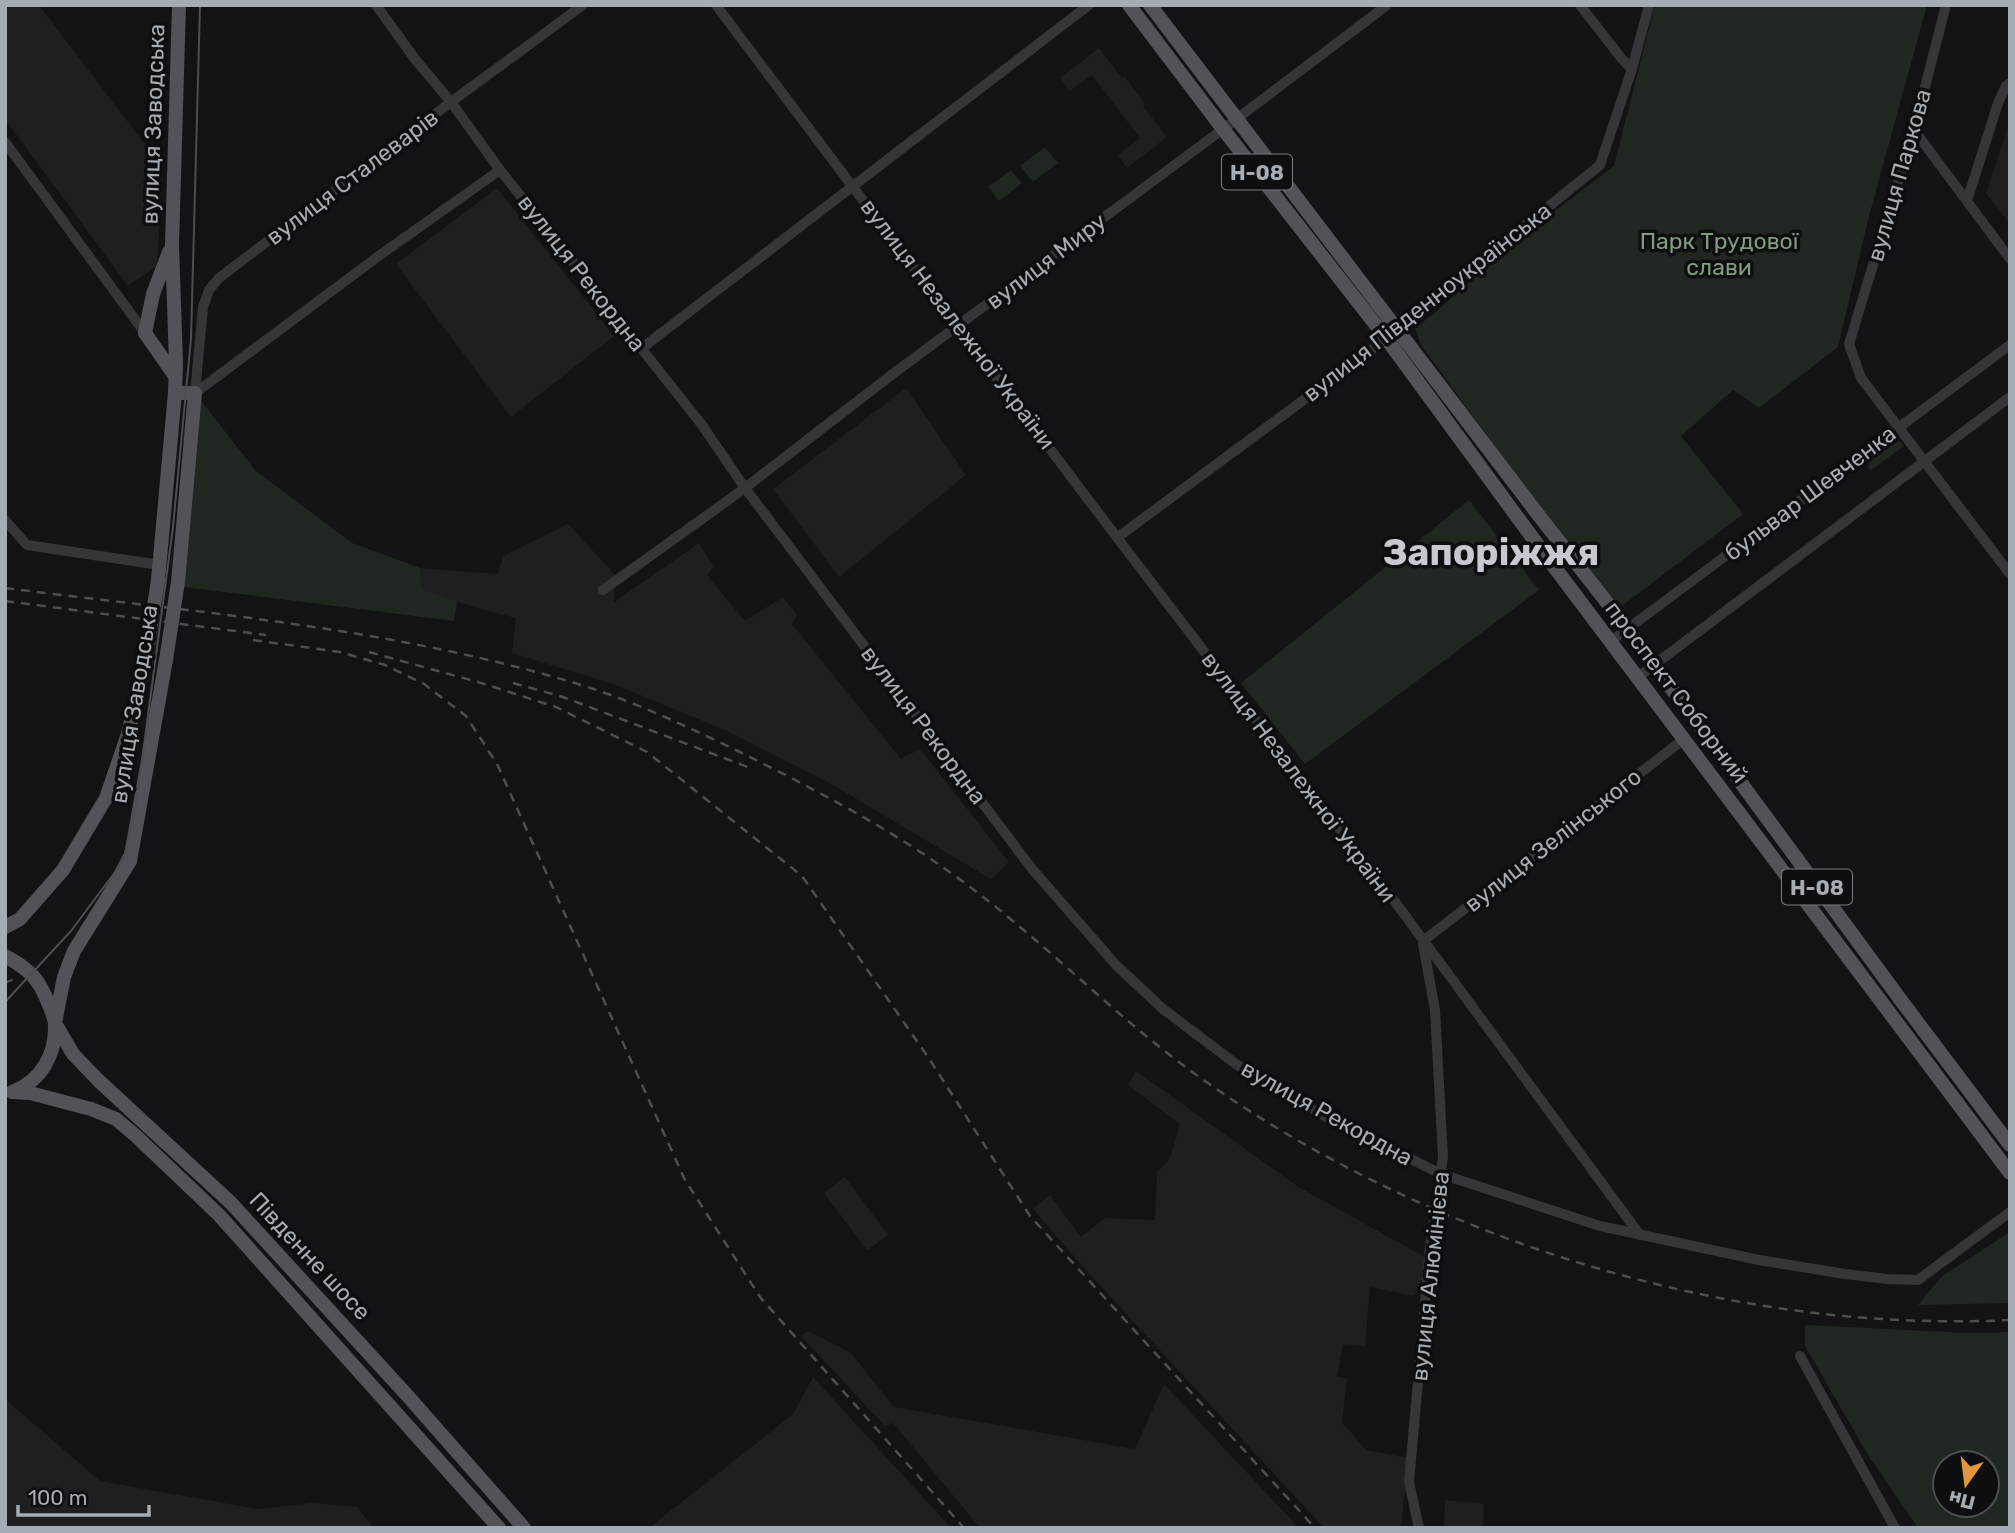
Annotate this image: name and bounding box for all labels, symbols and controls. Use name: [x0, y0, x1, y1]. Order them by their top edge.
street label: вулиця Заводська: [136, 23, 170, 225]
street label: вулиця Паркова: [1861, 86, 1937, 264]
street label: вулиця Сталеварів: [260, 103, 444, 251]
road number: Н-08: [1222, 154, 1292, 190]
street label: вулиця Рекордна: [512, 189, 652, 357]
street label: вулиця Незалежної України: [855, 193, 1061, 455]
street label: вулиця Південноукраїнська: [1297, 196, 1557, 408]
street label: вулиця Миру: [981, 207, 1111, 315]
park label: Парк Трудової слави: [1640, 227, 1799, 281]
street label: бульвар Шевченка: [1719, 419, 1901, 567]
district label: Запоріжжя: [1383, 530, 1599, 574]
street label: проспект Соборний: [1600, 596, 1754, 788]
street label: вулиця Заводська: [104, 603, 164, 805]
street label: вулиця Рекордна: [855, 640, 993, 810]
street label: вулиця Незалежної України: [1196, 646, 1402, 908]
street label: вулиця Зелінського: [1459, 762, 1647, 918]
road number: Н-08: [1782, 870, 1852, 904]
street label: вулиця Рекордна: [1237, 1054, 1417, 1172]
street label: вулиця Алюмінієва: [1405, 1170, 1455, 1382]
street label: Південне шосе: [244, 1186, 376, 1326]
north arrow: [1931, 1449, 2001, 1519]
scale bar: [18, 1474, 149, 1518]
text: 100 m: [28, 1485, 87, 1510]
text: Пн: [1946, 1486, 1978, 1514]

